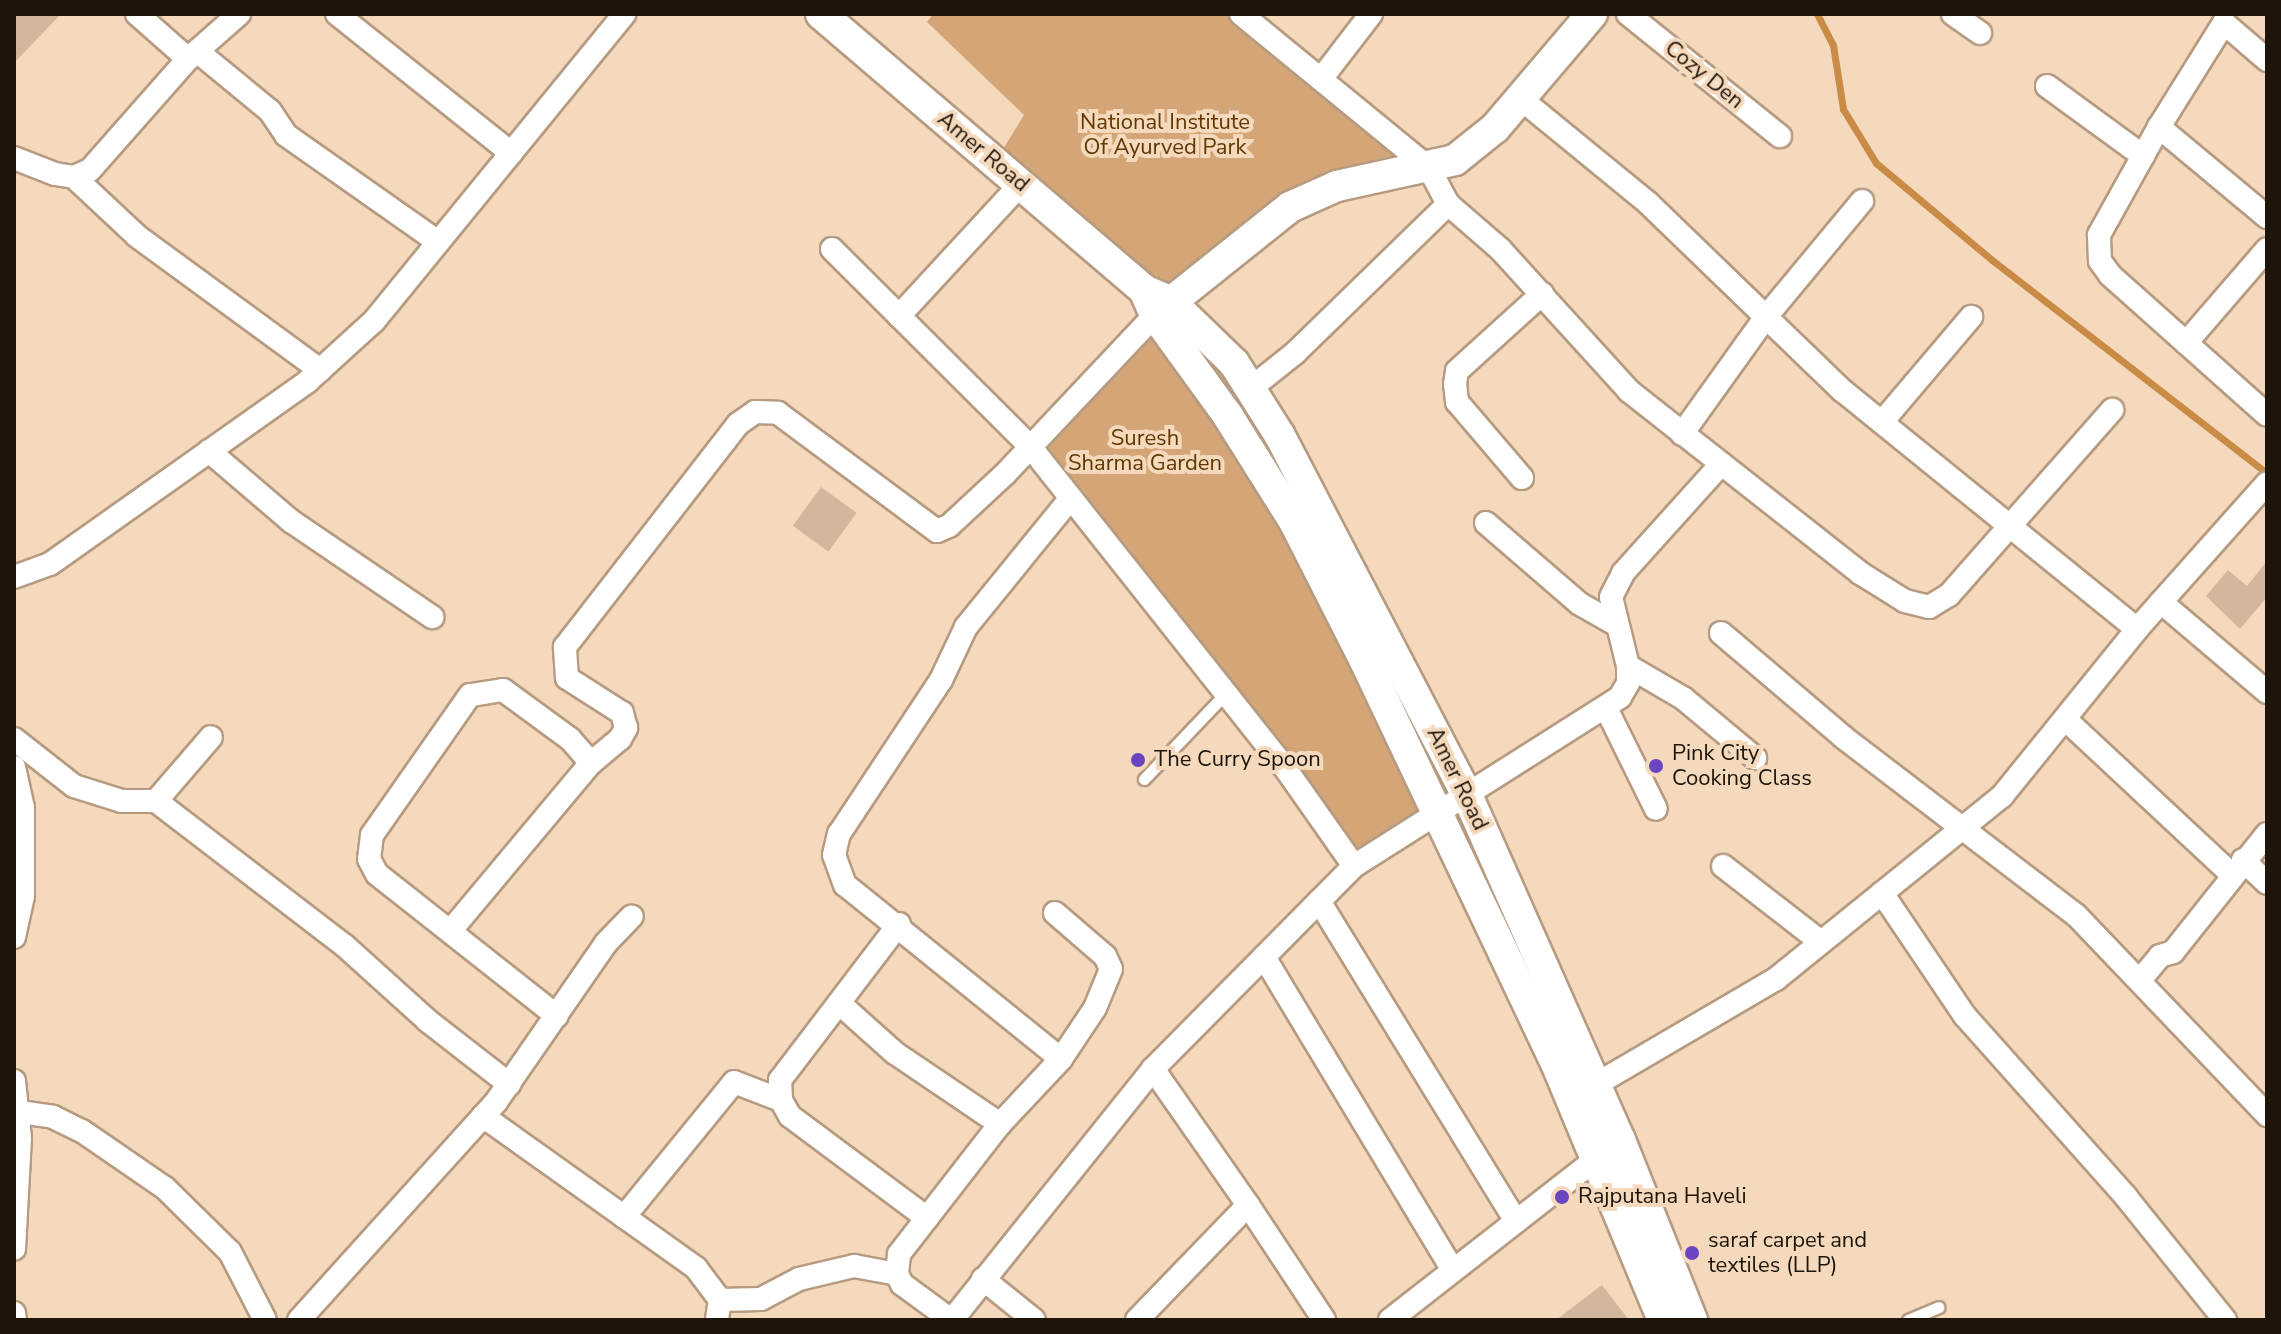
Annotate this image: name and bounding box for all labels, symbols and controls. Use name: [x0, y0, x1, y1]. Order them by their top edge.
street label: Cozy Den: [1659, 35, 1749, 115]
street label: Amer Road: [932, 106, 1034, 198]
park label: National Institute Of Ayurved Park: [1080, 109, 1250, 160]
park label: Suresh Sharma Garden: [1068, 425, 1222, 476]
street label: Amer Road: [1421, 723, 1493, 835]
place label: Pink City Cooking Class: [1672, 740, 1812, 792]
place label: The Curry Spoon: [1154, 747, 1321, 773]
marker: The Curry Spoon: [1129, 751, 1147, 769]
marker: Pink City Cooking Class: [1647, 757, 1665, 775]
place label: Rajputana Haveli: [1578, 1184, 1747, 1210]
marker: Rajputana Haveli: [1553, 1188, 1571, 1206]
place label: saraf carpet and textiles (LLP): [1708, 1227, 1867, 1278]
marker: saraf carpet and textiles (LLP): [1683, 1244, 1701, 1262]

